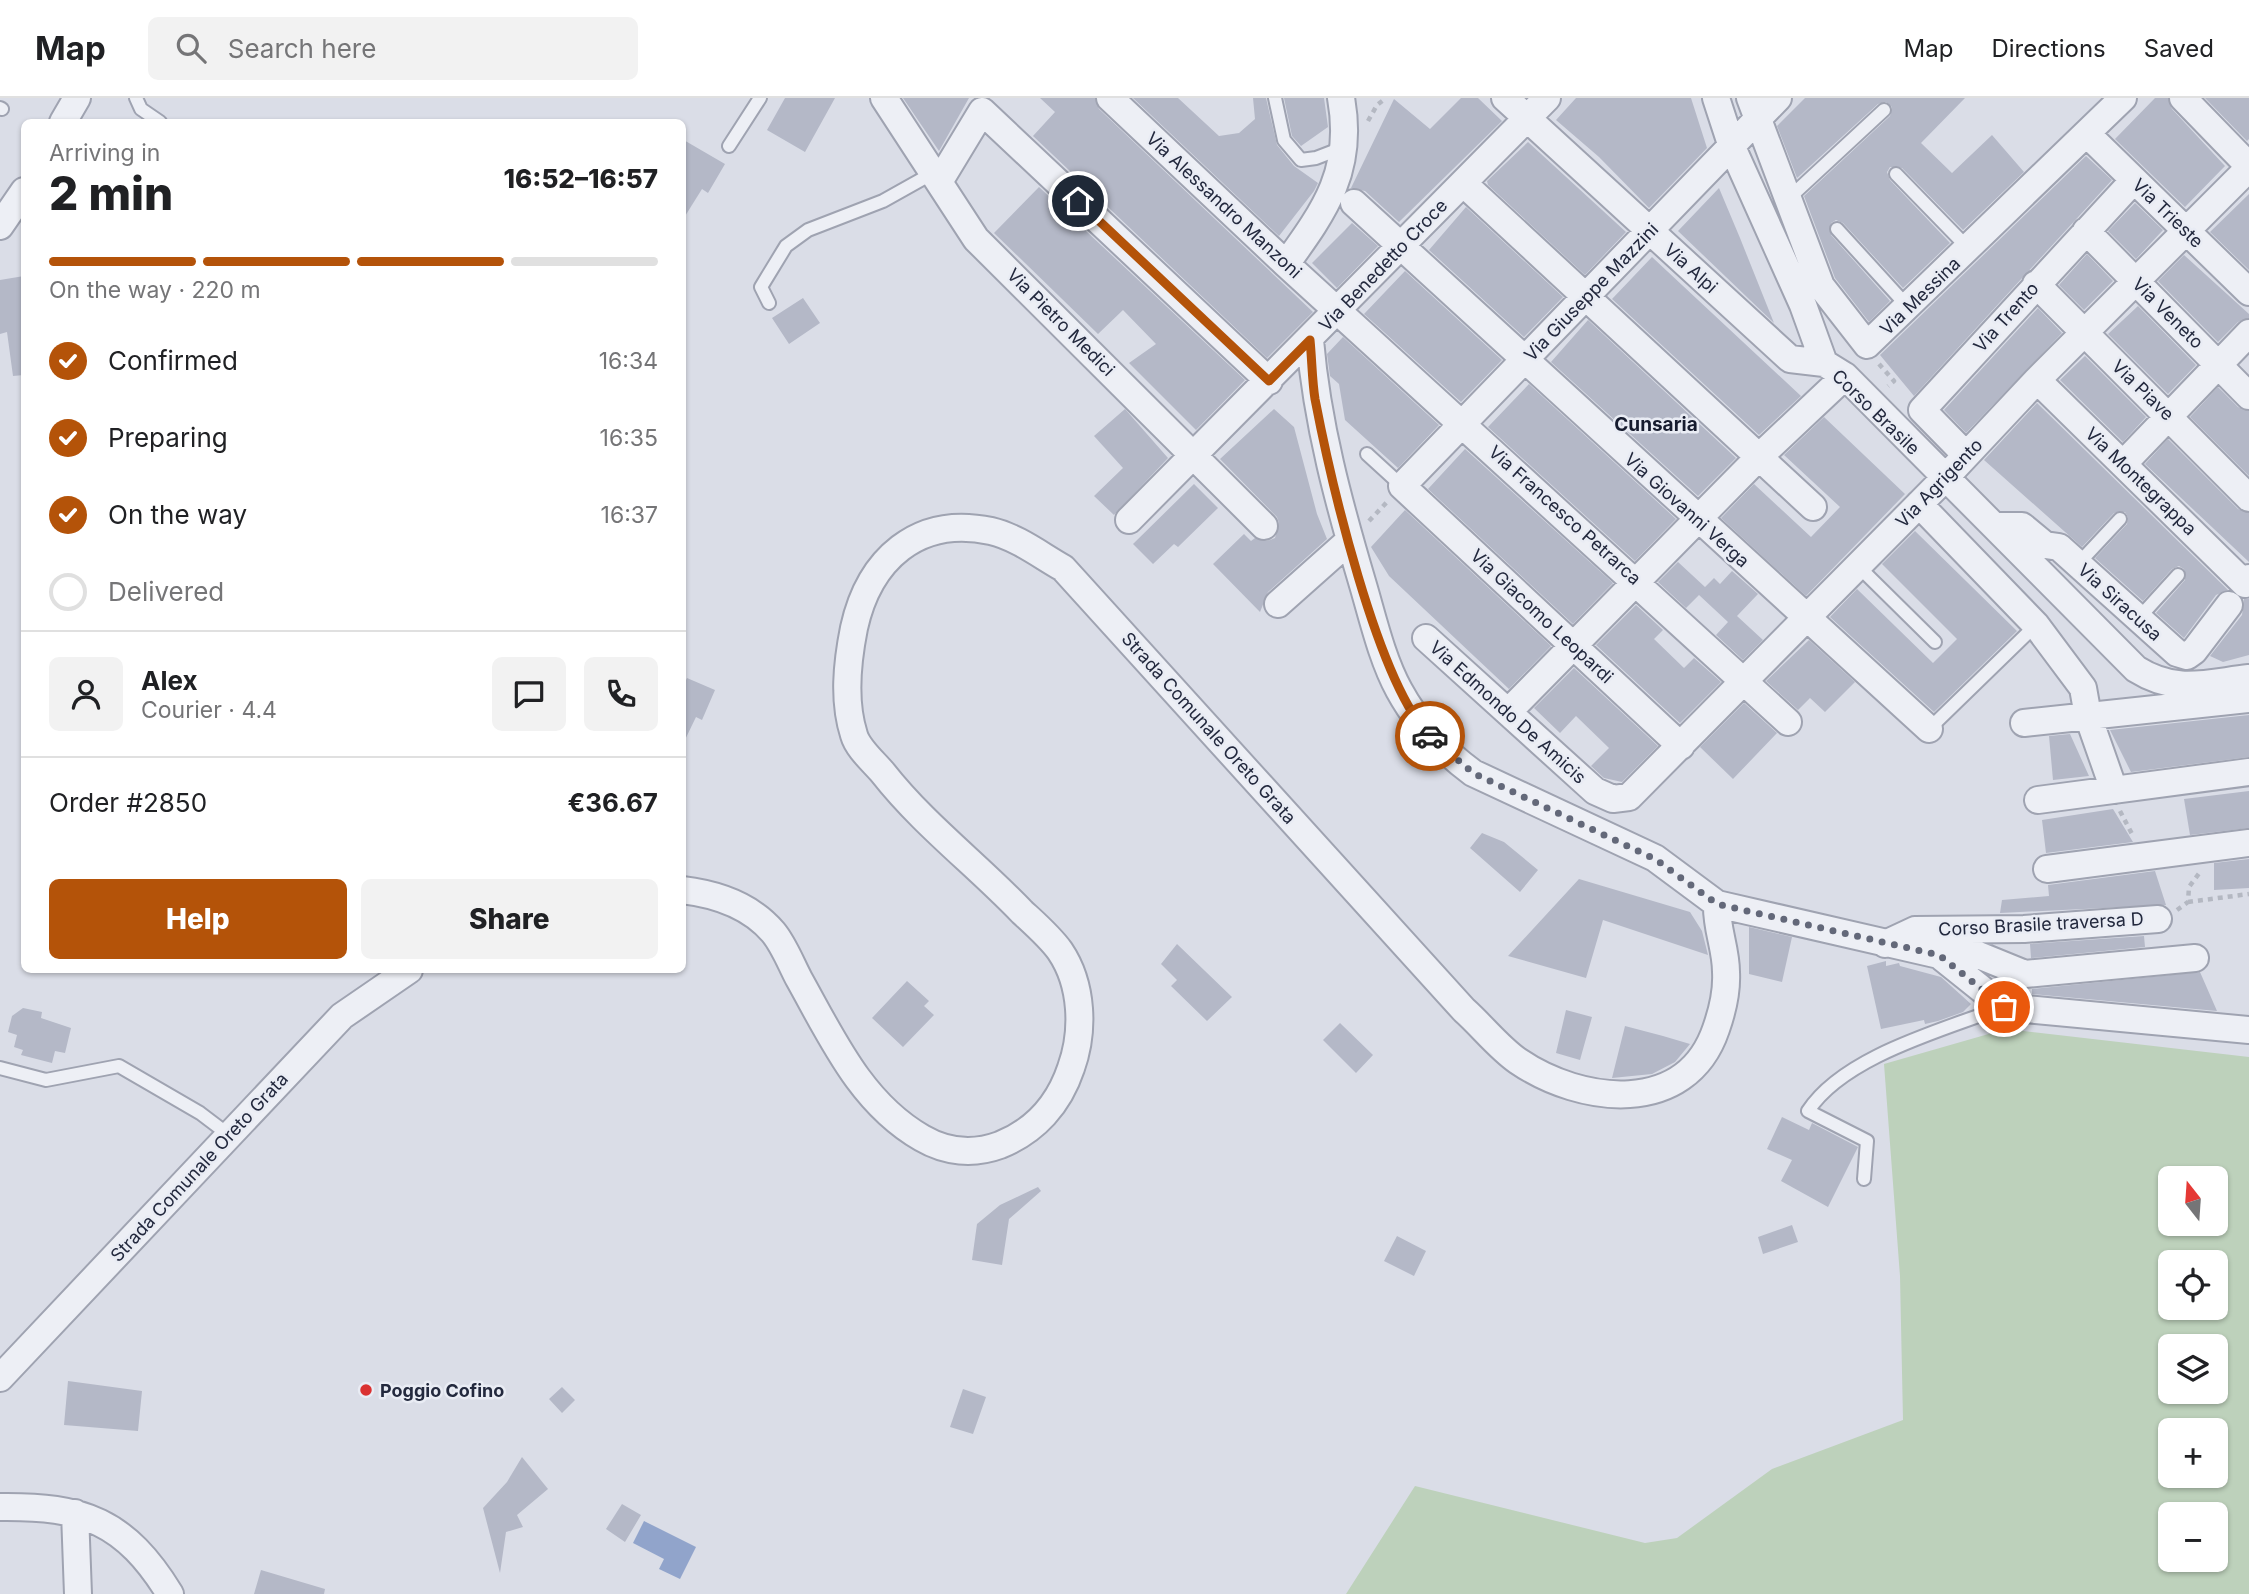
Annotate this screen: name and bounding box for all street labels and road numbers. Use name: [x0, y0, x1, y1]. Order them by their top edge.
street label: Via Alessandro Manzoni: [1142, 127, 1306, 283]
street label: Via Trieste: [2128, 174, 2208, 252]
street label: Via Benedetto Croce: [1315, 195, 1451, 335]
street label: Via Giuseppe Mazzini: [1520, 219, 1662, 365]
street label: Via Alpi: [1660, 239, 1722, 297]
street label: Via Messina: [1876, 253, 1964, 339]
street label: Via Pietro Medici: [1003, 264, 1119, 380]
street label: Via Veneto: [2128, 273, 2208, 353]
street label: Via Trento: [1969, 278, 2043, 356]
street label: Via Piave: [2108, 355, 2178, 425]
street label: Corso Brasile: [1828, 365, 1924, 459]
street label: Via Montegrappa: [2081, 423, 2201, 539]
street label: Via Agrigento: [1891, 434, 1987, 532]
street label: Via Francesco Petrarca: [1485, 441, 1645, 589]
street label: Via Giovanni Verga: [1620, 448, 1754, 572]
street label: Via Giacomo Leopardi: [1466, 544, 1618, 688]
street label: Via Siracusa: [2074, 559, 2166, 645]
street label: Strada Comunale Oreto Grata: [1117, 628, 1301, 828]
street label: Via Edmondo De Amicis: [1426, 636, 1590, 788]
street label: Corso Brasile traversa D: [1938, 908, 2144, 940]
street label: Strada Comunale Oreto Grata: [106, 1068, 292, 1266]

